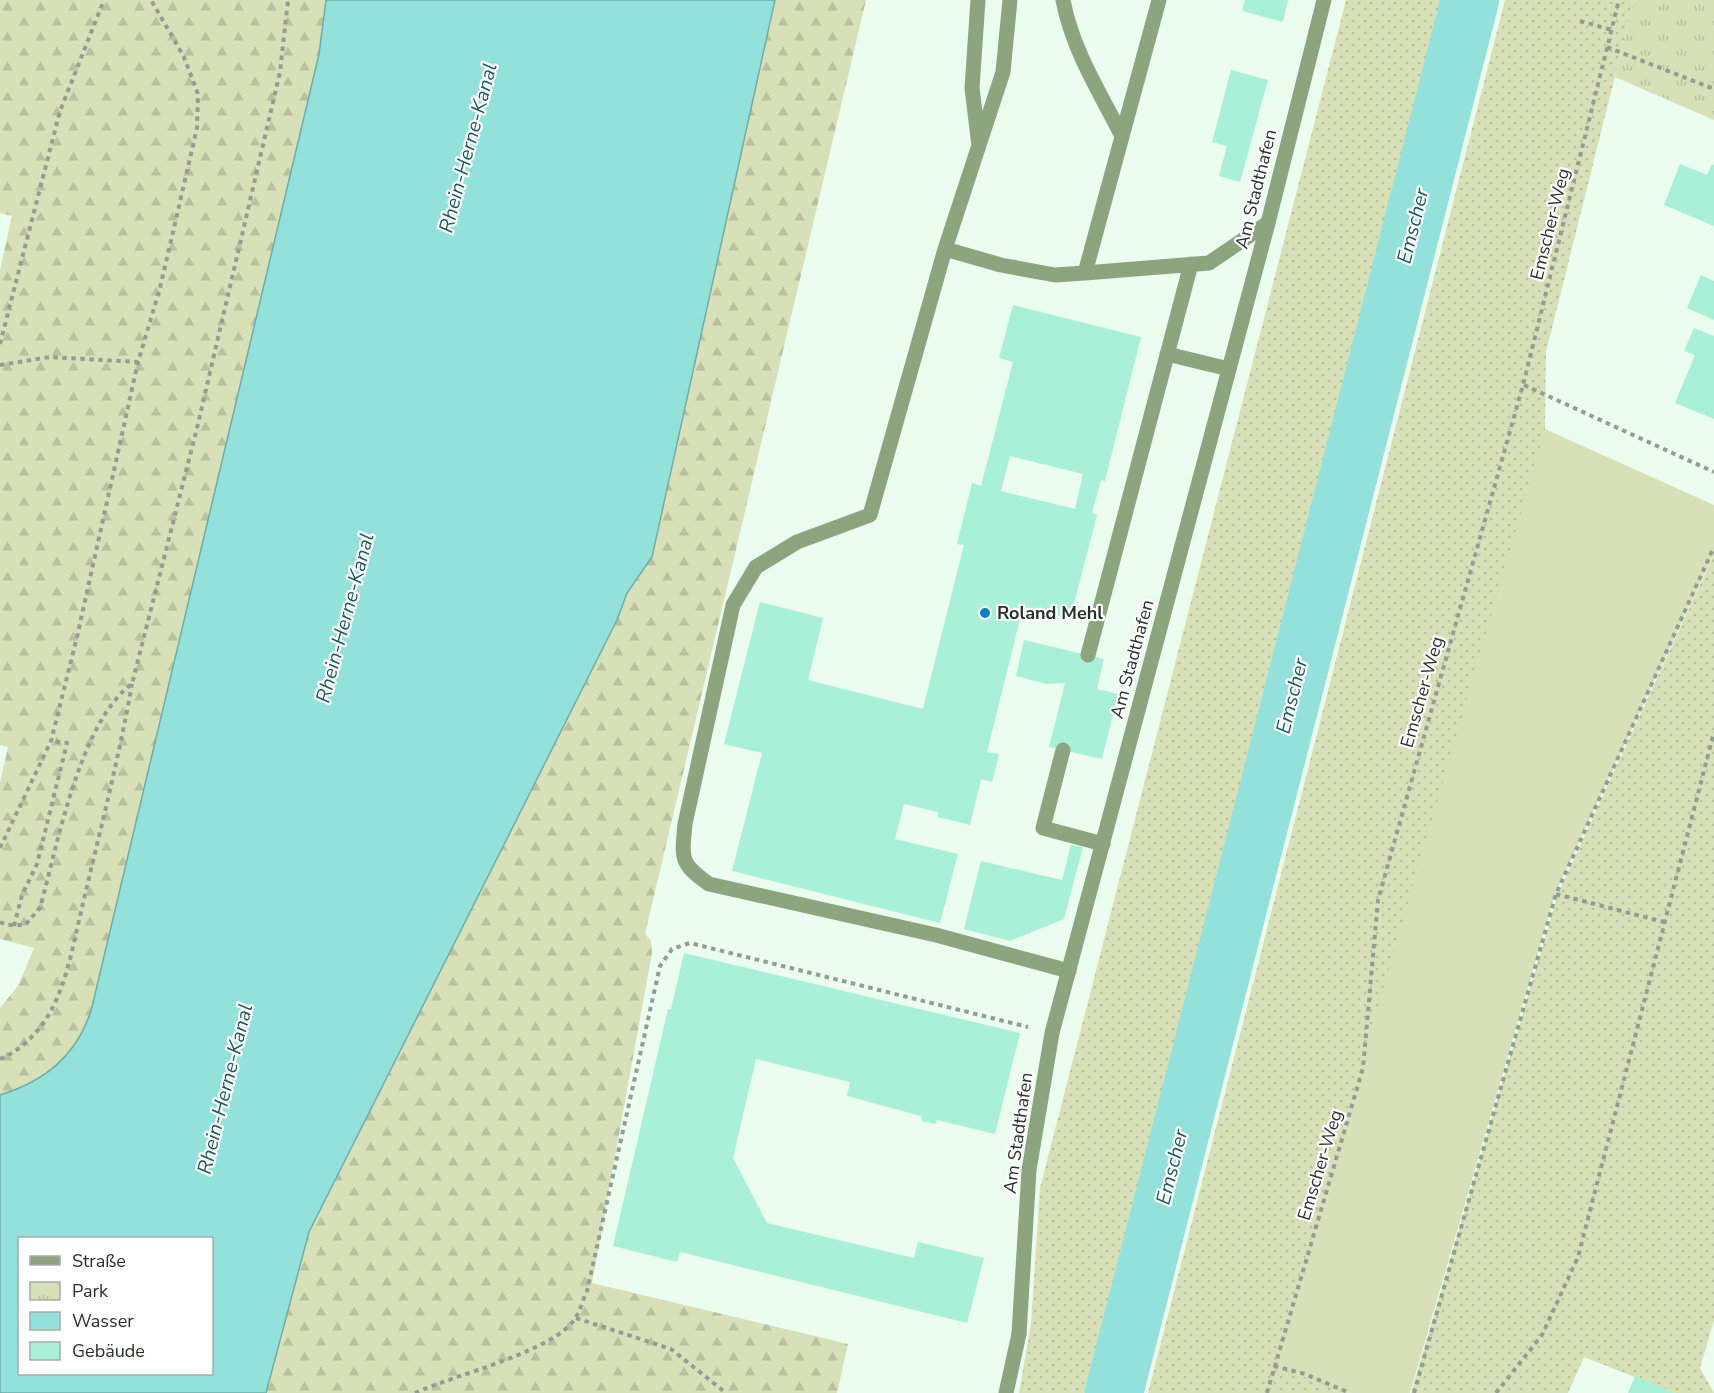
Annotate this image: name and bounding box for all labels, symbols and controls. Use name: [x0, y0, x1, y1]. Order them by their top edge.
water label: Rhein-Herne-Kanal: [432, 60, 504, 236]
street label: Am Stadthafen: [1230, 127, 1282, 251]
street label: Emscher-Weg: [1525, 166, 1575, 282]
water label: Emscher: [1391, 185, 1436, 267]
water label: Rhein-Herne-Kanal: [309, 530, 381, 706]
street label: Am Stadthafen: [1105, 597, 1159, 721]
place label: Roland Mehl: [997, 601, 1103, 625]
marker: Roland Mehl: [978, 606, 992, 620]
street label: Emscher-Weg: [1395, 634, 1449, 750]
water label: Emscher: [1270, 655, 1315, 737]
water label: Rhein-Herne-Kanal: [191, 1001, 259, 1177]
street label: Am Stadthafen: [998, 1071, 1038, 1195]
street label: Emscher-Weg: [1292, 1107, 1348, 1223]
water label: Emscher: [1150, 1126, 1195, 1208]
legend: [18, 1237, 213, 1375]
text: Straße: [72, 1249, 126, 1273]
text: Park: [72, 1279, 109, 1303]
text: Wasser: [72, 1309, 134, 1333]
text: Gebäude: [72, 1339, 145, 1363]

